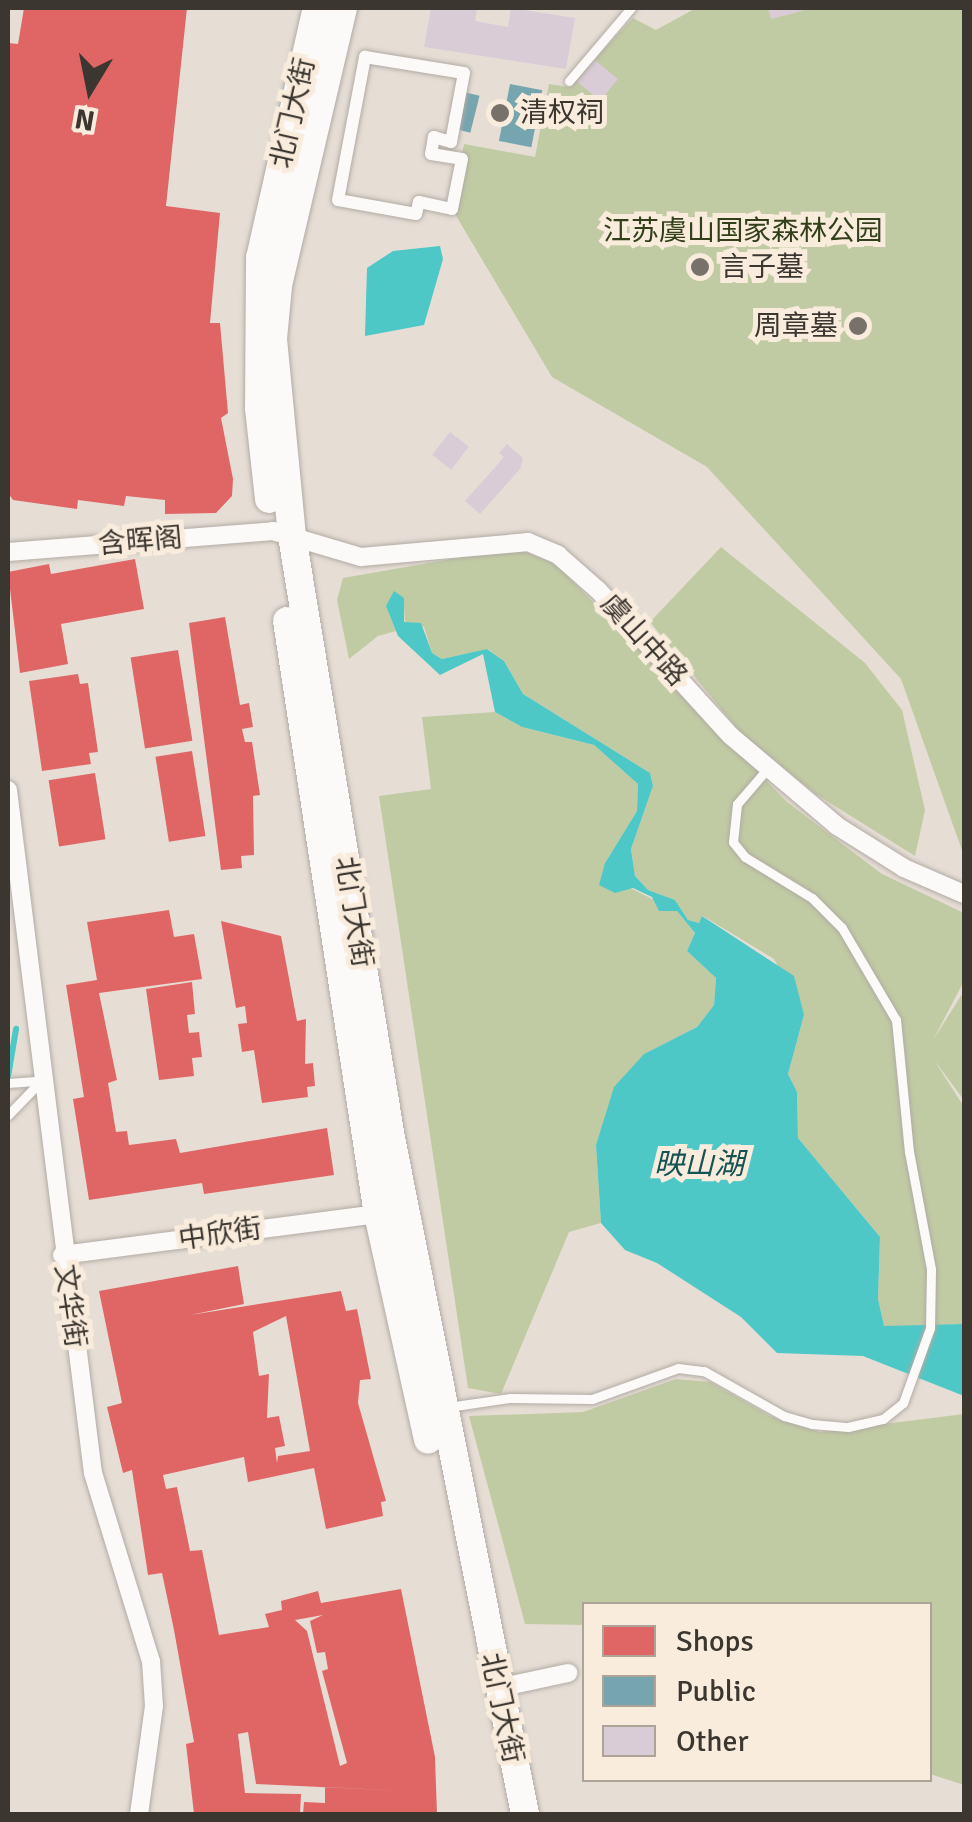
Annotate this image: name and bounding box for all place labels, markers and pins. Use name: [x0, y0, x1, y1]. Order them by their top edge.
place label: 清权祠: [520, 96, 604, 130]
marker: 清权祠: [489, 102, 511, 124]
place label: 言子墓: [720, 250, 804, 284]
marker: 言子墓: [689, 256, 711, 278]
place label: 周章墓: [754, 309, 838, 343]
marker: 周章墓: [847, 315, 869, 337]

